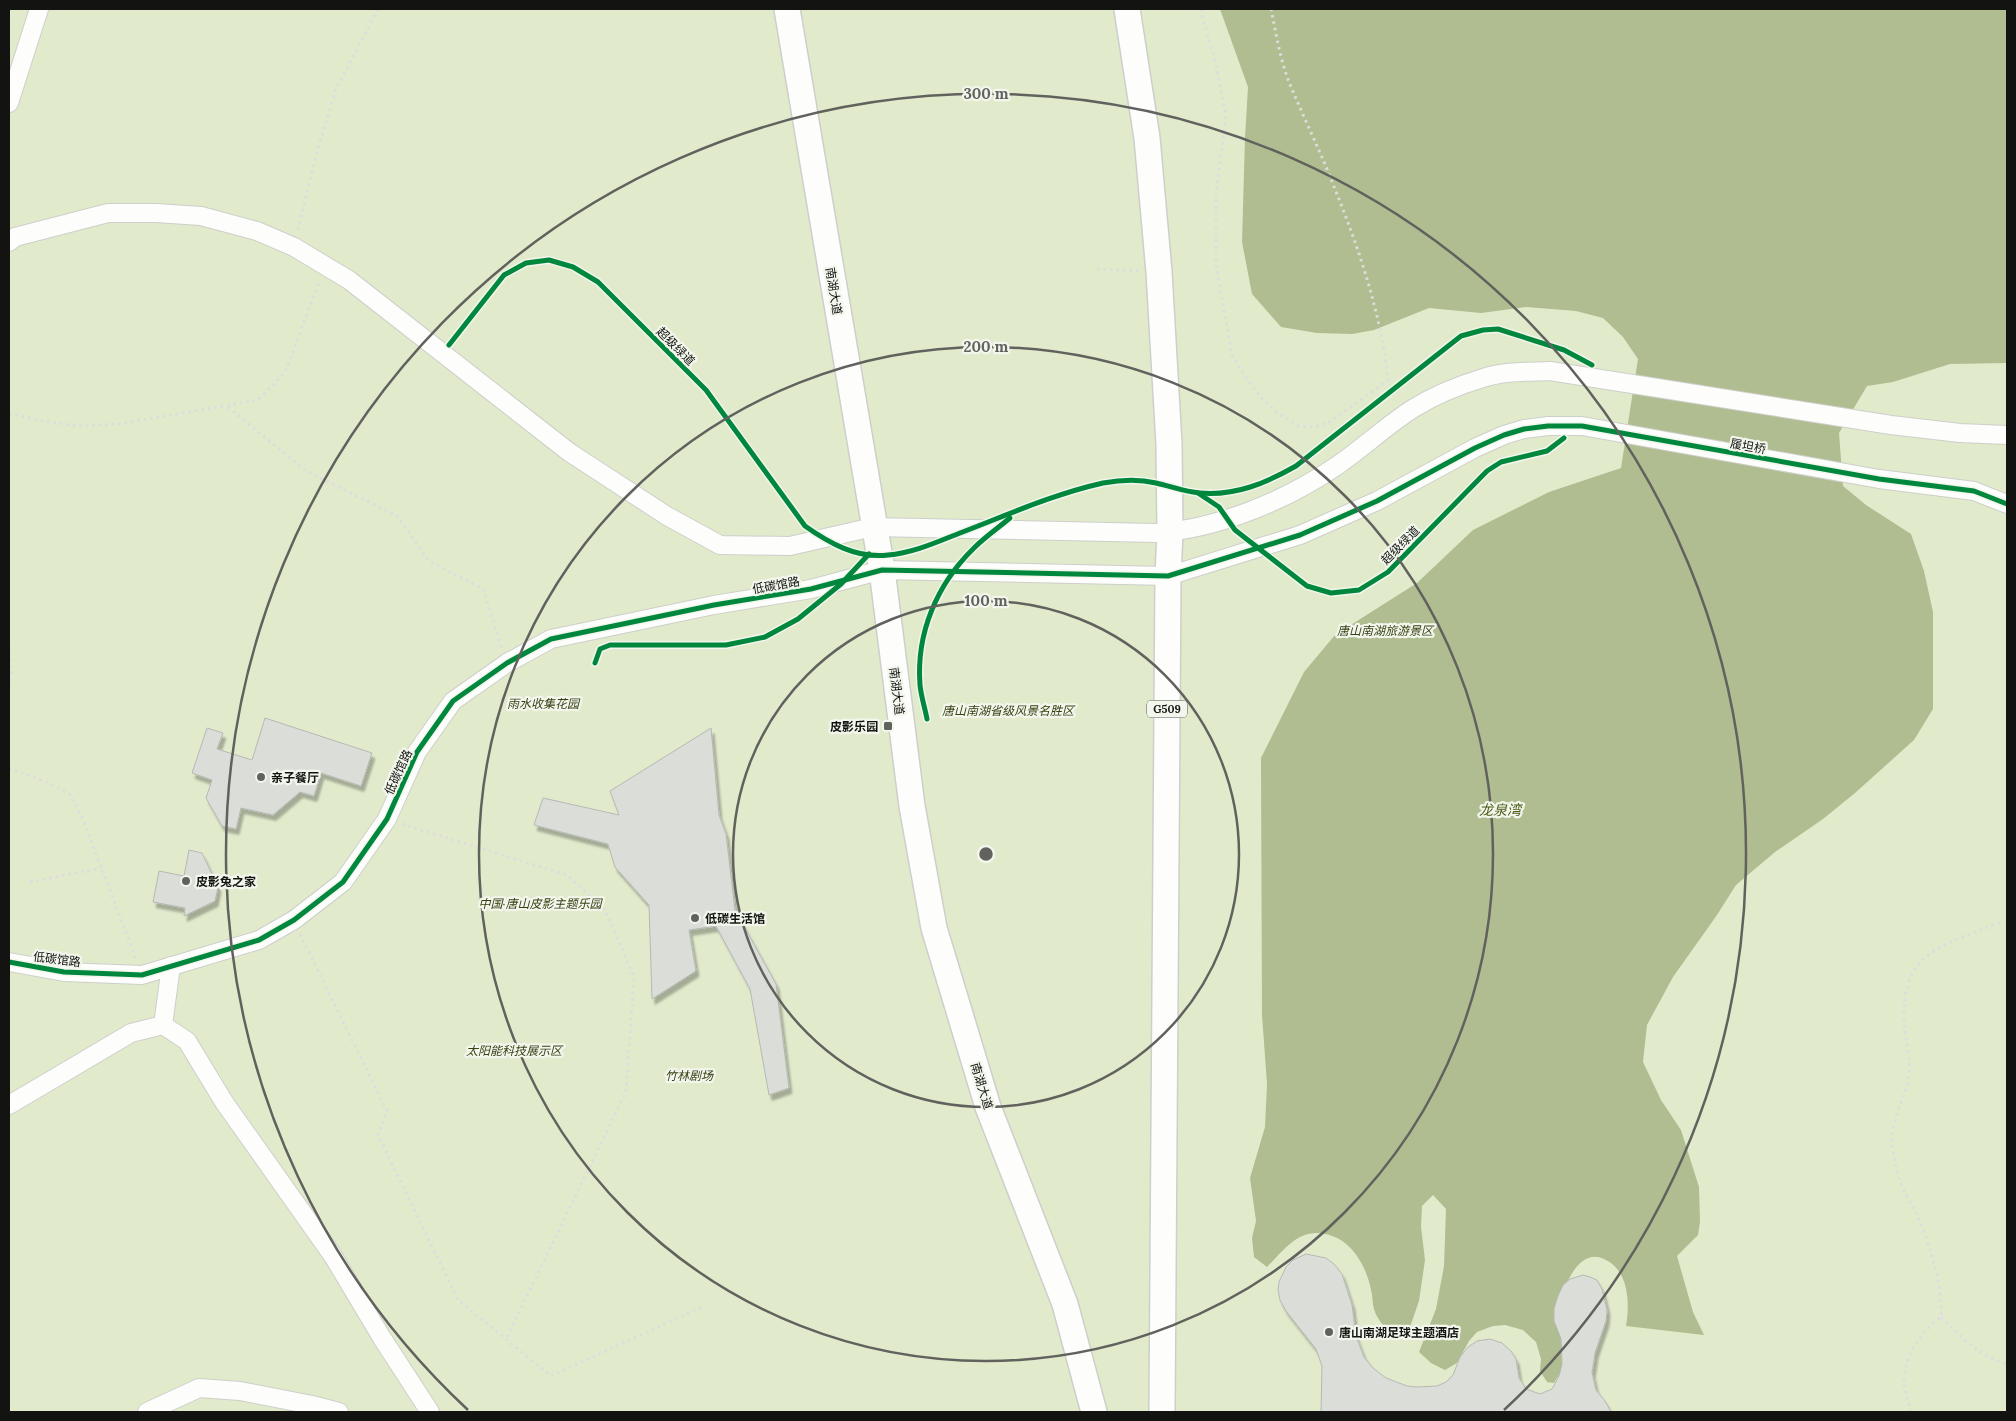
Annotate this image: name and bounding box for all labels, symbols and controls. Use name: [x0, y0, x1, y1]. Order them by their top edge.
text: 300 m: [963, 84, 1009, 103]
street label: 南湖大道: [823, 266, 845, 316]
street label: 超级绿道: [654, 324, 698, 368]
text: 200 m: [964, 337, 1009, 356]
street label: 履坦桥: [1729, 435, 1767, 457]
street label: 超级绿道: [1378, 523, 1422, 567]
street label: 低碳馆路: [751, 573, 801, 597]
text: 100 m: [965, 591, 1008, 610]
park label: 唐山南湖旅游景区: [1337, 623, 1435, 638]
street label: 南湖大道: [887, 666, 907, 716]
park label: 雨水收集花园: [507, 696, 581, 711]
road number: G509: [1147, 701, 1187, 718]
park label: 唐山南湖省级风景名胜区: [942, 703, 1076, 718]
place label: 皮影乐园: [830, 719, 878, 734]
marker: 皮影乐园: [882, 720, 894, 732]
street label: 低碳馆路: [381, 747, 415, 797]
place label: 亲子餐厅: [271, 770, 319, 785]
marker: 亲子餐厅: [255, 771, 267, 783]
water label: 龙泉湾: [1479, 801, 1523, 819]
centre of rings: [977, 845, 995, 863]
place label: 皮影兔之家: [196, 874, 256, 889]
marker: 皮影兔之家: [180, 875, 192, 887]
park label: 中国·唐山皮影主题乐园: [479, 896, 603, 911]
place label: 低碳生活馆: [705, 911, 765, 926]
marker: 低碳生活馆: [689, 912, 701, 924]
street label: 低碳馆路: [32, 949, 82, 969]
park label: 太阳能科技展示区: [466, 1043, 564, 1058]
street label: 南湖大道: [968, 1061, 996, 1111]
park label: 竹林剧场: [665, 1068, 714, 1083]
place label: 唐山南湖足球主题酒店: [1339, 1325, 1459, 1340]
marker: 唐山南湖足球主题酒店: [1323, 1326, 1335, 1338]

